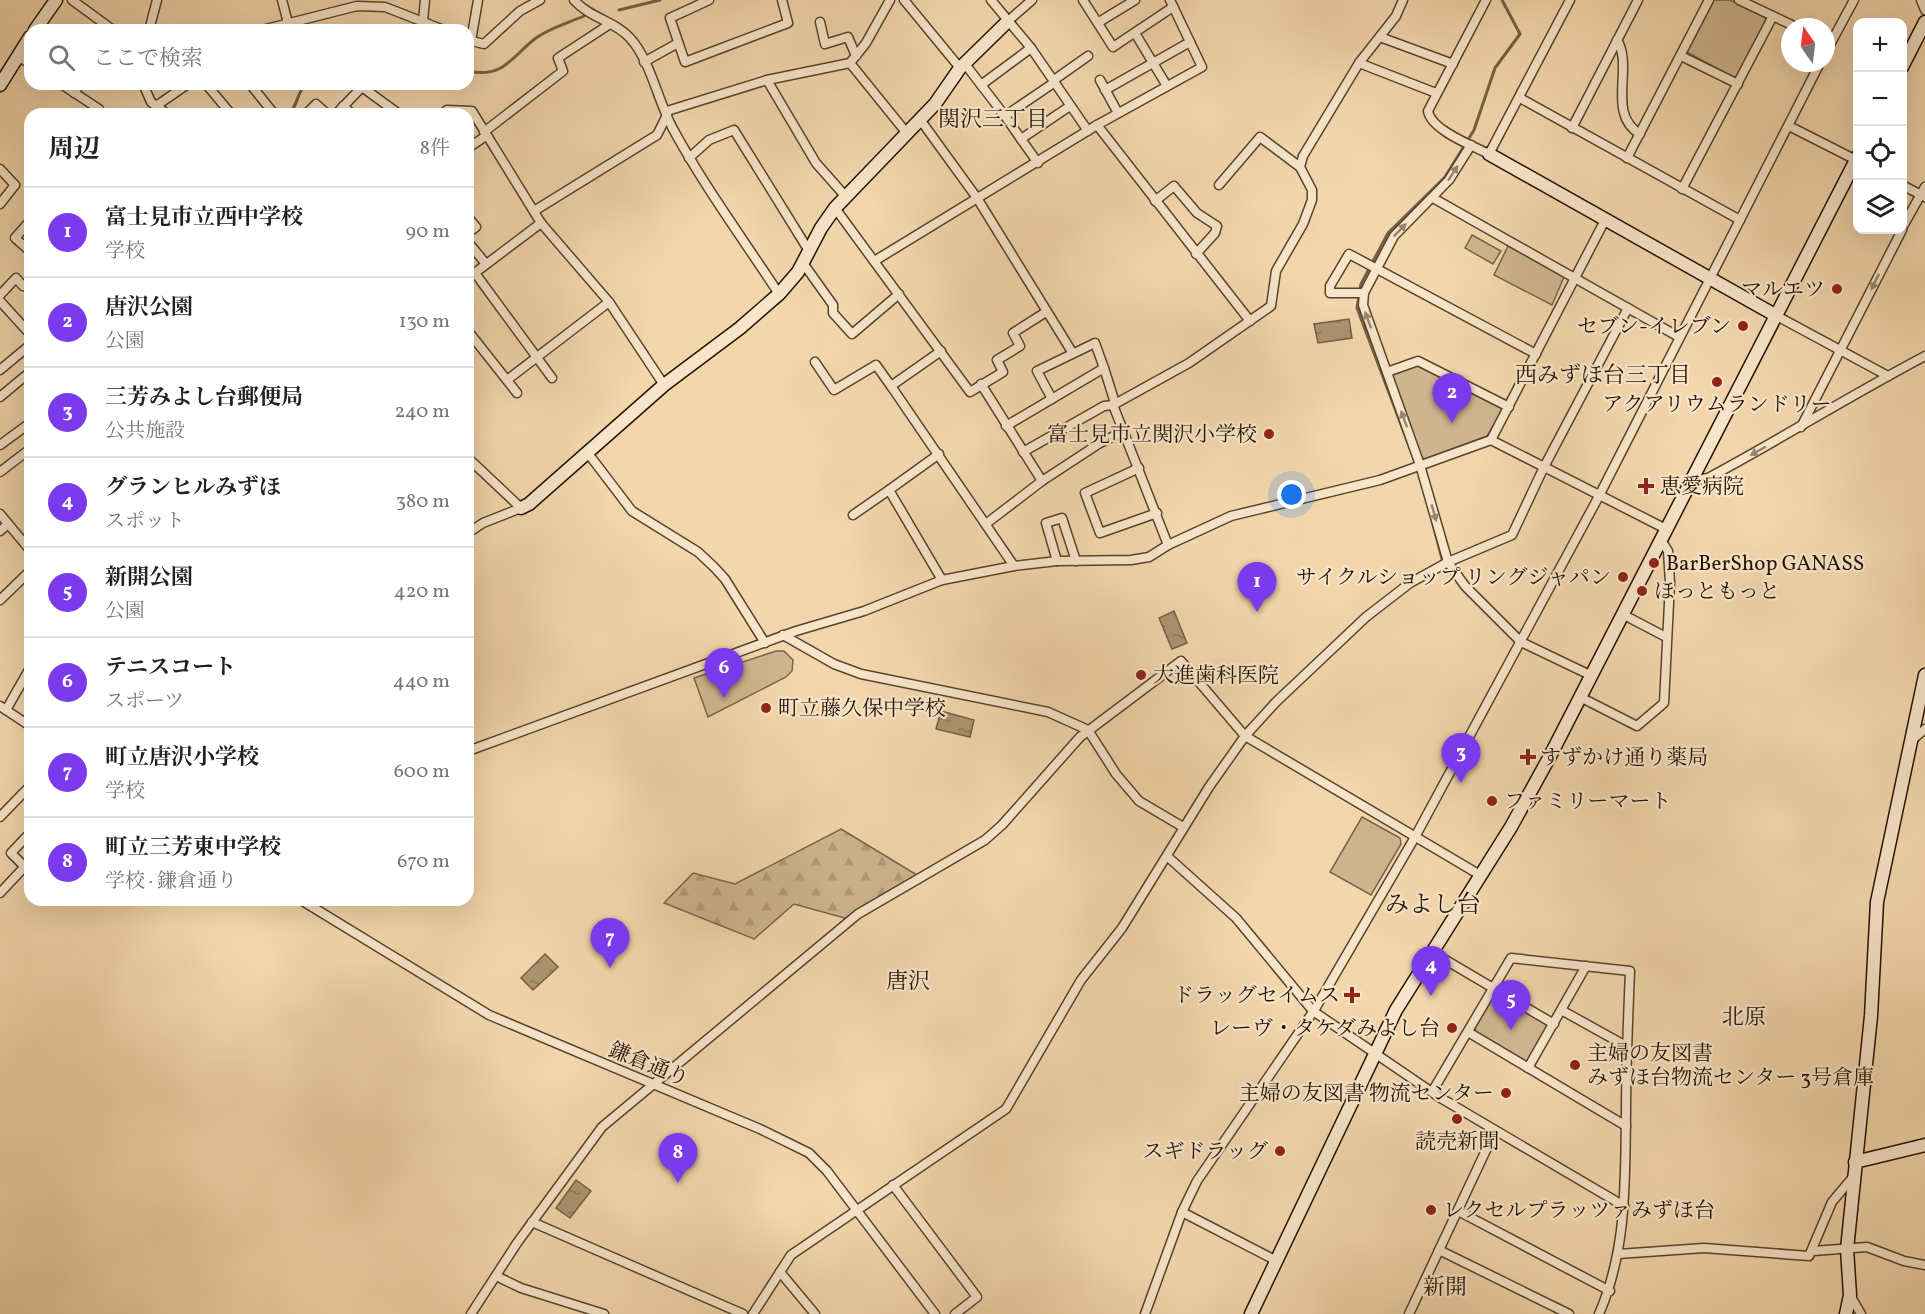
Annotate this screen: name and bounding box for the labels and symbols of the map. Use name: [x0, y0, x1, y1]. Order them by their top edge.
north arrow: [1781, 18, 1835, 72]
district label: 関沢三丁目: [938, 105, 1048, 136]
one-way arrow: [1448, 164, 1459, 181]
one-way arrow: [1393, 223, 1408, 237]
one-way arrow: [1871, 273, 1880, 290]
place label: マルエツ: [1741, 276, 1825, 305]
marker: マルエツ: [1830, 282, 1844, 296]
one-way arrow: [1363, 311, 1372, 329]
place label: セブン-イレブン: [1577, 313, 1731, 342]
marker: セブン-イレブン: [1736, 319, 1750, 333]
district label: 西みずほ台三丁目: [1515, 361, 1691, 392]
pin: 2: [1432, 374, 1472, 423]
marker: アクアリウムランドリー: [1710, 375, 1724, 389]
place label: アクアリウムランドリー: [1602, 391, 1832, 420]
one-way arrow: [1398, 409, 1408, 427]
place label: 富士見市立関沢小学校: [1047, 421, 1257, 450]
marker: 富士見市立関沢小学校: [1262, 427, 1276, 441]
one-way arrow: [1749, 446, 1766, 456]
place label: 恵愛病院: [1660, 473, 1744, 502]
marker: 恵愛病院: [1637, 477, 1655, 495]
your location: [1277, 480, 1306, 509]
one-way arrow: [1430, 505, 1439, 523]
place label: BarBerShop GANASS: [1666, 550, 1864, 579]
marker: BarBerShop GANASS: [1647, 556, 1661, 570]
pin: 1: [1238, 562, 1276, 612]
place label: サイクルショップ リングジャパン: [1296, 564, 1611, 593]
marker: サイクルショップ リングジャパン: [1616, 570, 1630, 584]
place label: ほっともっと: [1654, 578, 1780, 607]
marker: ほっともっと: [1635, 584, 1649, 598]
pin: 6: [704, 648, 744, 698]
place label: 大進歯科医院: [1153, 662, 1279, 691]
marker: 大進歯科医院: [1134, 668, 1148, 682]
place label: 町立藤久保中学校: [778, 695, 946, 724]
marker: 町立藤久保中学校: [759, 701, 773, 715]
pin: 3: [1442, 734, 1480, 783]
place label: すずかけ通り薬局: [1540, 744, 1708, 773]
marker: すずかけ通り薬局: [1521, 750, 1535, 764]
place label: ファミリーマート: [1504, 788, 1672, 817]
marker: ファミリーマート: [1485, 794, 1499, 808]
district label: みよし台: [1385, 889, 1481, 923]
pin: 7: [590, 918, 630, 968]
pin: 4: [1412, 946, 1450, 996]
district label: 唐沢: [886, 967, 930, 998]
pin: 5: [1492, 980, 1530, 1030]
place label: ドラッグセイムス: [1173, 982, 1340, 1011]
marker: ドラッグセイムス: [1345, 988, 1359, 1002]
district label: 北原: [1722, 1003, 1766, 1034]
place label: レーヴ・タケダみよし台: [1210, 1015, 1440, 1044]
marker: レーヴ・タケダみよし台: [1445, 1021, 1459, 1035]
street label: 鎌倉通り: [604, 1036, 693, 1095]
place label: 主婦の友図書 みずほ台物流センター 3号倉庫: [1587, 1040, 1874, 1093]
marker: 主婦の友図書 みずほ台物流センター 3号倉庫: [1568, 1058, 1582, 1072]
place label: 主婦の友図書 物流センター: [1239, 1080, 1494, 1109]
marker: 主婦の友図書 物流センター: [1499, 1086, 1513, 1100]
marker: 読売新聞: [1450, 1112, 1464, 1126]
place label: 読売新聞: [1415, 1128, 1499, 1157]
pin: 8: [658, 1134, 698, 1183]
place label: スギドラッグ: [1142, 1138, 1268, 1167]
marker: スギドラッグ: [1273, 1144, 1287, 1158]
place label: レクセルプラッツァみずほ台: [1443, 1197, 1715, 1226]
marker: レクセルプラッツァみずほ台: [1424, 1203, 1438, 1217]
district label: 新開: [1423, 1273, 1467, 1304]

